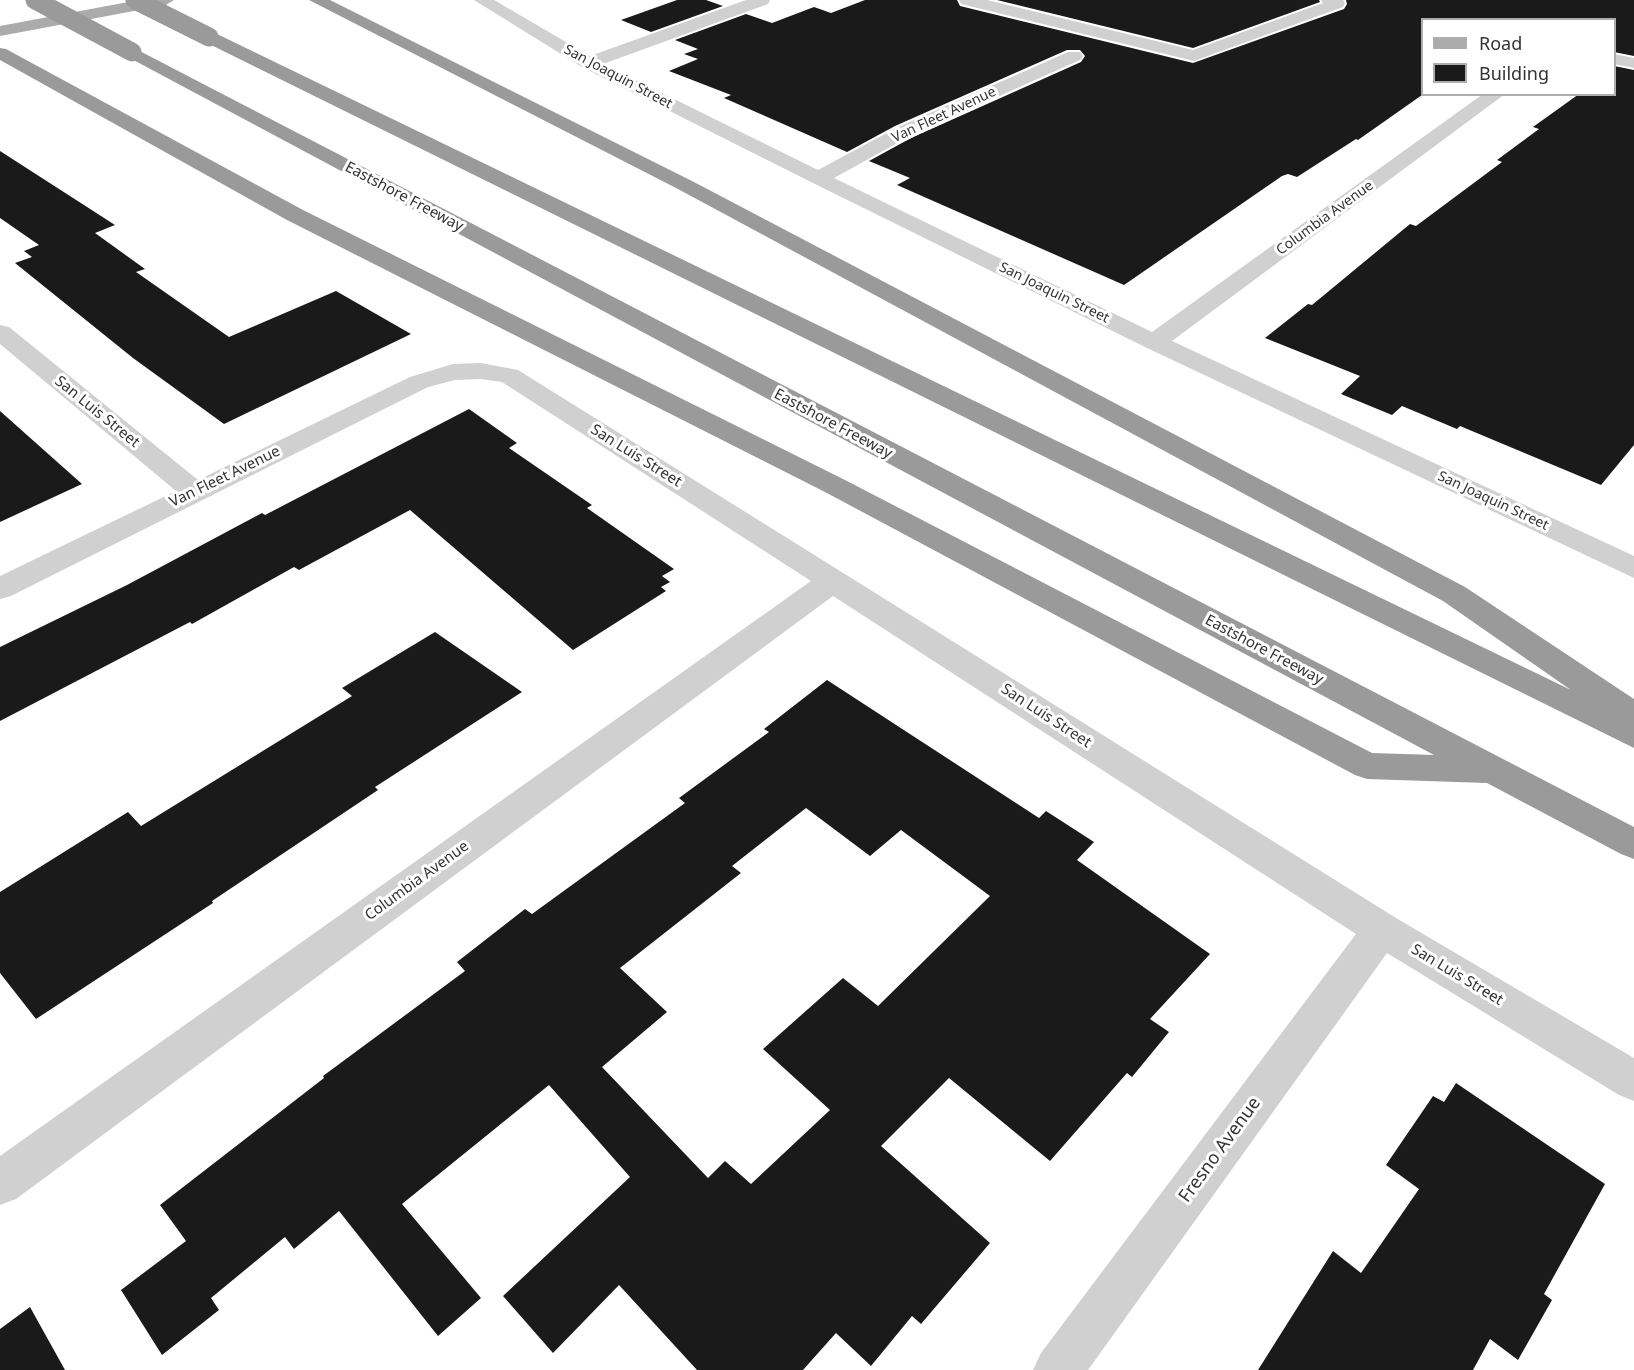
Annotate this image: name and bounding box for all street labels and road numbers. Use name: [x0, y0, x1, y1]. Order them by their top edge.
street label: San Joaquin Street: [561, 41, 675, 113]
street label: Van Fleet Avenue: [889, 84, 999, 146]
street label: Eastshore Freeway: [342, 158, 466, 236]
street label: Columbia Avenue: [1273, 177, 1377, 259]
street label: San Joaquin Street: [996, 259, 1112, 327]
street label: San Luis Street: [51, 372, 143, 452]
street label: Eastshore Freeway: [771, 385, 895, 463]
street label: San Luis Street: [587, 421, 685, 491]
street label: Van Fleet Avenue: [167, 442, 283, 512]
street label: San Joaquin Street: [1435, 468, 1551, 534]
street label: Eastshore Freeway: [1202, 611, 1326, 689]
street label: San Luis Street: [998, 680, 1094, 752]
street label: Columbia Avenue: [362, 837, 472, 925]
street label: San Luis Street: [1408, 941, 1506, 1009]
street label: Fresno Avenue: [1175, 1093, 1265, 1207]

